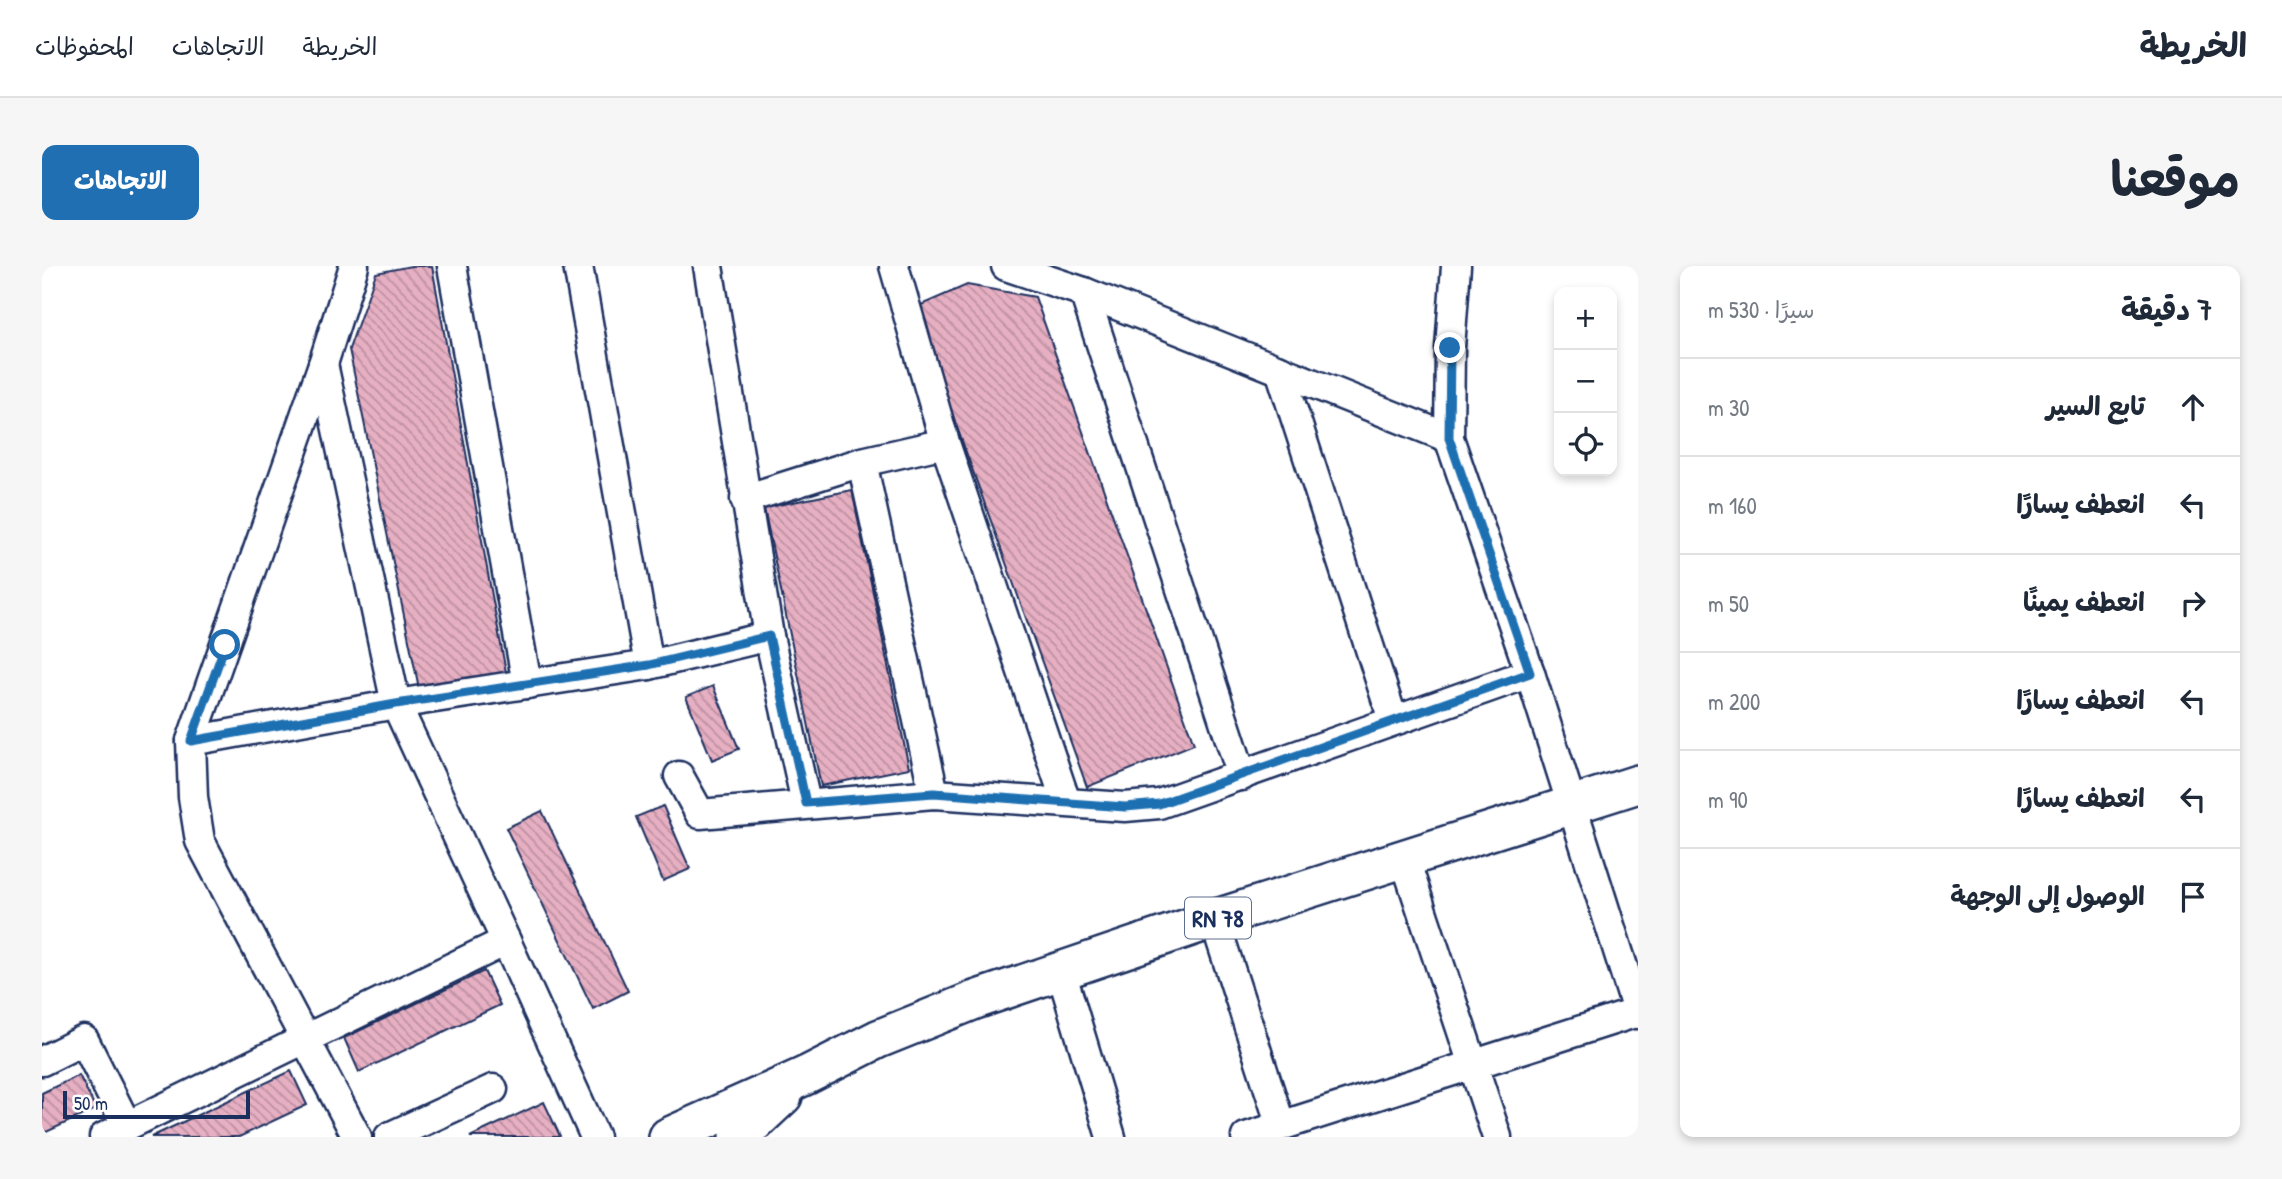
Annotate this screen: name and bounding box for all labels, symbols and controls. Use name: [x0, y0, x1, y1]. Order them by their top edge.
text: الخريطة: [2140, 23, 2247, 67]
text: المحفوظات: [35, 30, 134, 62]
text: الاتجاهات: [172, 30, 265, 62]
text: الخريطة: [303, 30, 377, 62]
button: الاتجاهات: [42, 145, 199, 220]
text: موقعنا: [2110, 145, 2240, 211]
map controls: [1554, 287, 1617, 476]
button: +: [1554, 287, 1617, 350]
text: 7 دقيقة: [2121, 289, 2212, 329]
text: سيرًا · 530 m: [1708, 294, 1814, 325]
route end: [1434, 332, 1465, 363]
button: −: [1554, 350, 1617, 413]
text: تابع السير: [2046, 388, 2145, 423]
icon: ahead: [2174, 388, 2212, 426]
text: 30 m: [1708, 392, 1750, 423]
button: locate: [1554, 413, 1617, 476]
text: انعطف يسارًا: [2016, 486, 2145, 521]
icon: left: [2174, 486, 2212, 524]
text: 160 m: [1708, 490, 1757, 521]
text: انعطف يمينًا: [2023, 584, 2145, 619]
icon: right: [2174, 584, 2212, 622]
text: 50 m: [1708, 588, 1749, 619]
route start: [209, 629, 240, 660]
text: انعطف يسارًا: [2016, 682, 2145, 717]
icon: left: [2174, 682, 2212, 720]
text: 200 m: [1708, 686, 1760, 717]
text: انعطف يسارًا: [2016, 780, 2145, 815]
icon: left: [2174, 780, 2212, 818]
text: 90 m: [1708, 784, 1748, 815]
text: الوصول إلى الوجهة: [1950, 878, 2145, 913]
icon: arrive: [2174, 878, 2212, 916]
road number: RN 78: [1185, 898, 1251, 938]
scale bar: [63, 1088, 250, 1120]
text: 50 m: [74, 1090, 108, 1116]

